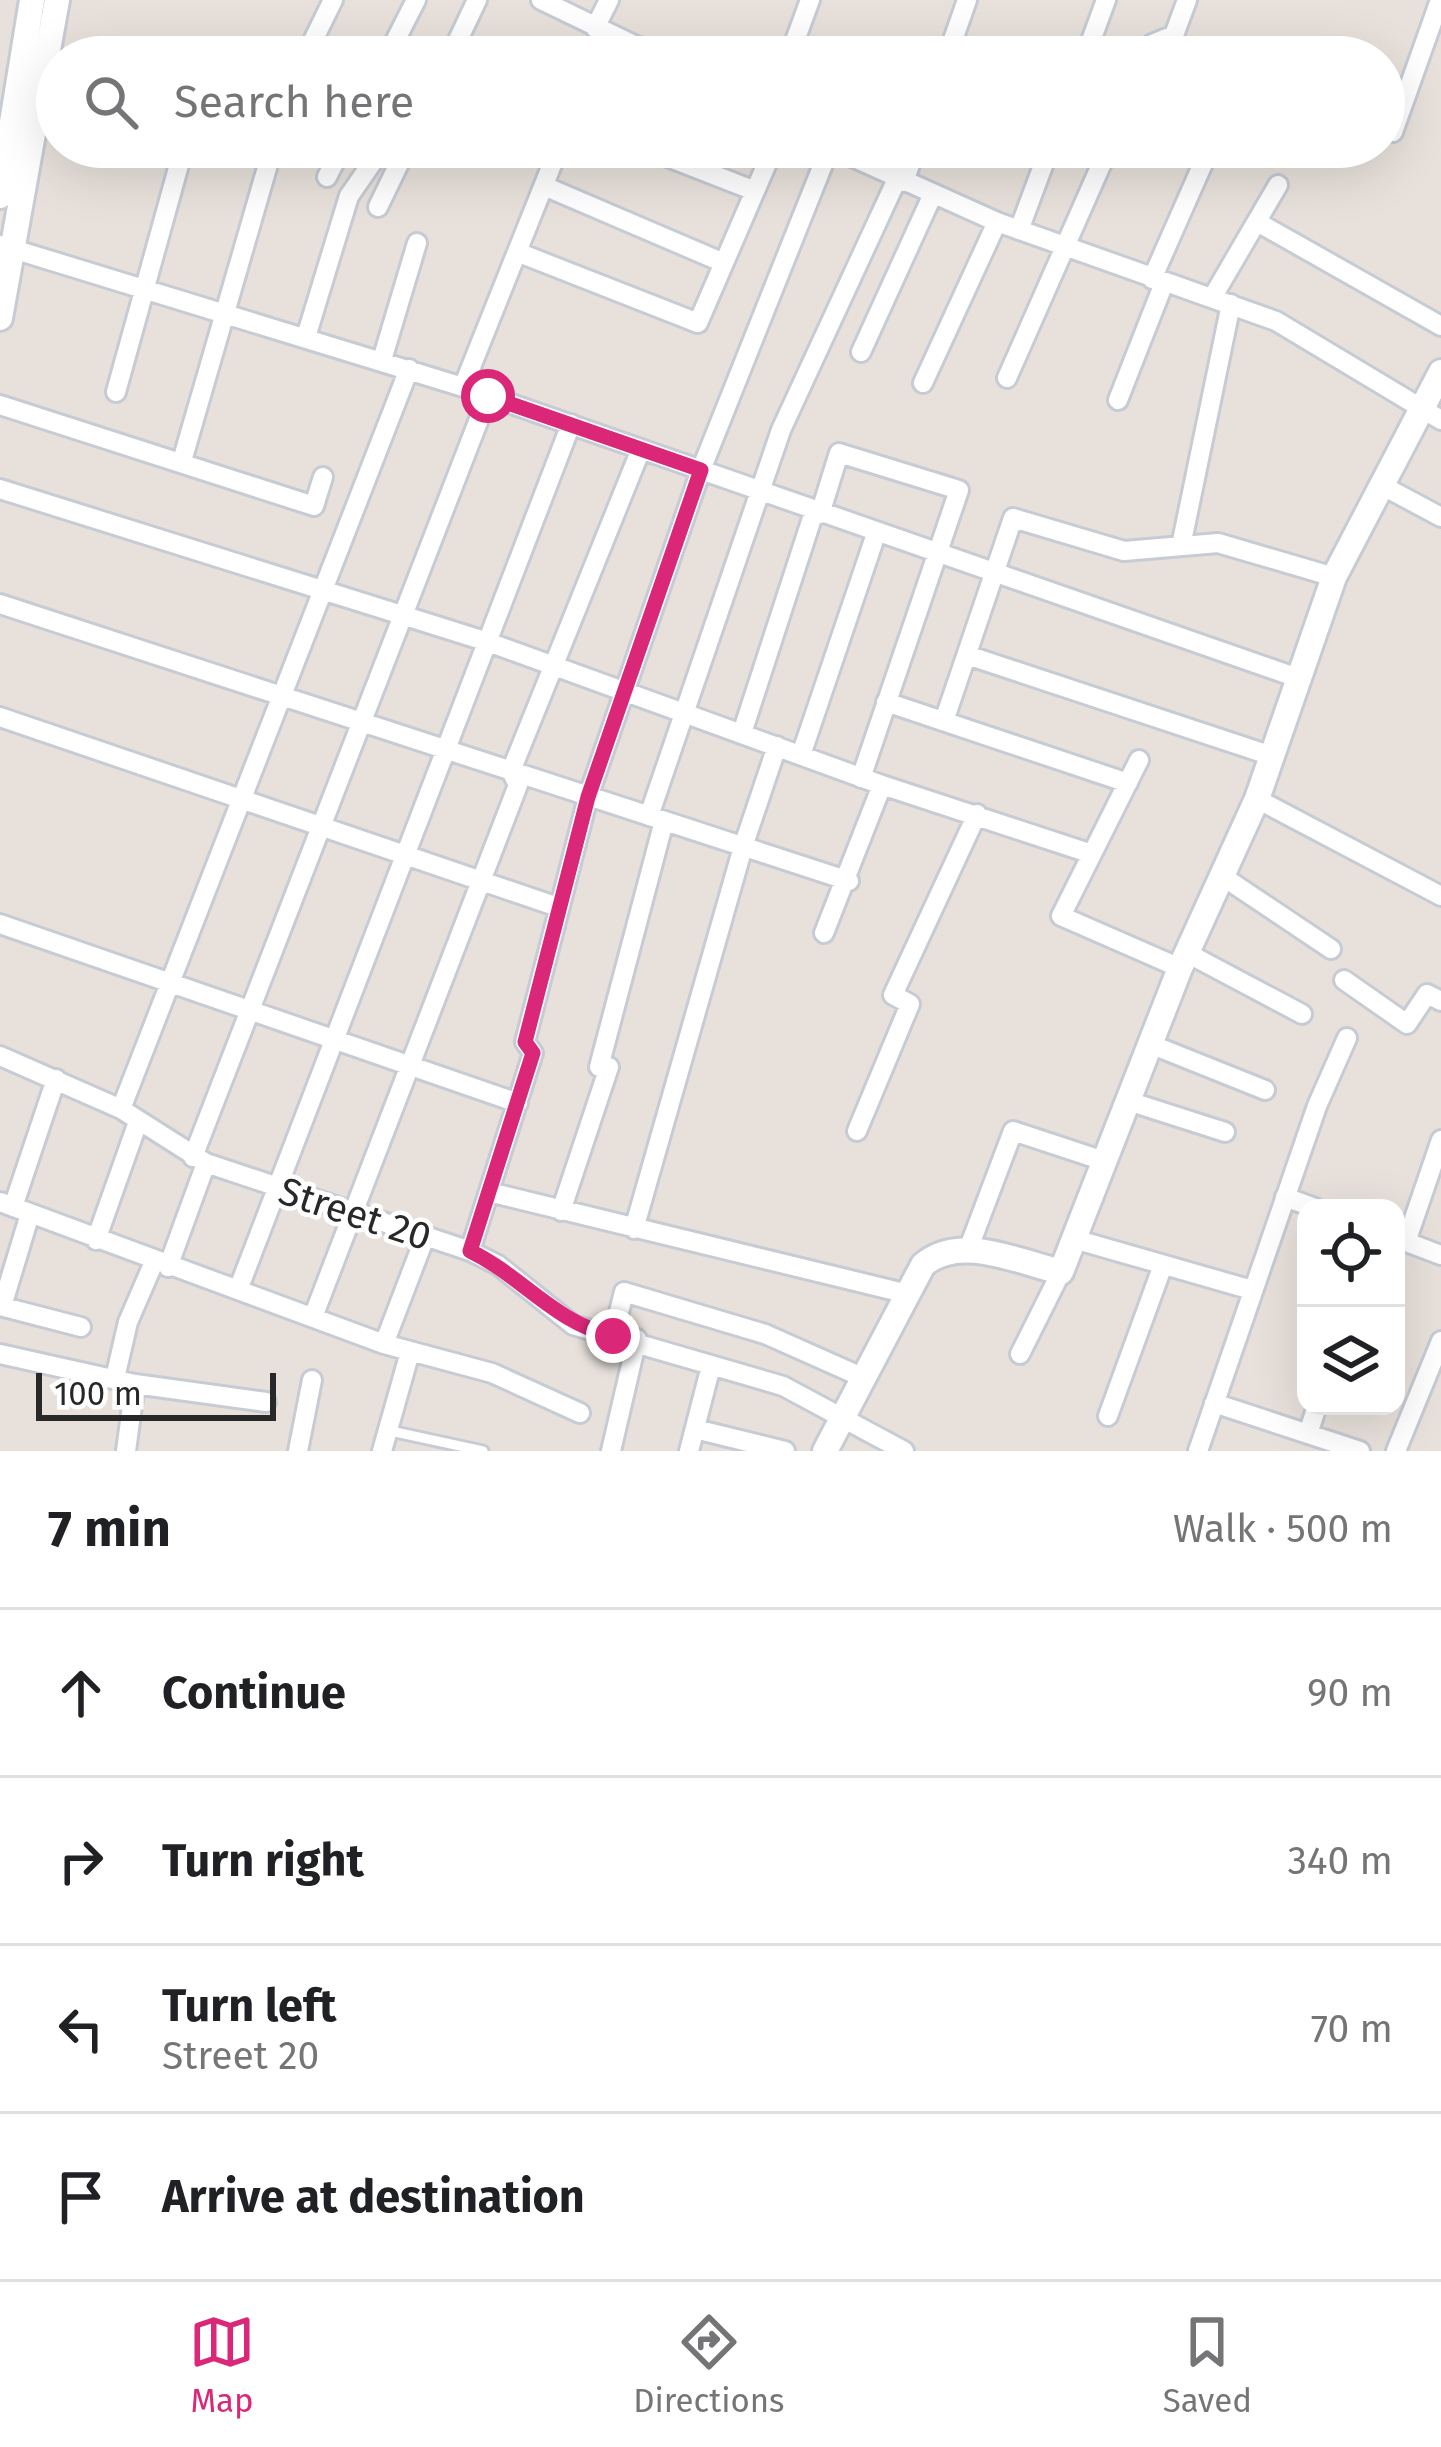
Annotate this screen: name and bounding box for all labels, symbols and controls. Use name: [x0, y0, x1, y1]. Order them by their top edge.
search box: [36, 36, 1405, 168]
icon: search: [78, 69, 144, 135]
text: Search here: [174, 75, 414, 129]
route start: [461, 369, 515, 423]
street label: Street 20: [273, 1168, 437, 1260]
map controls: [1297, 1199, 1405, 1415]
button: locate: [1297, 1199, 1405, 1307]
button: layers: [1297, 1307, 1405, 1415]
route end: [586, 1309, 640, 1363]
scale bar: [36, 1367, 276, 1420]
text: 100 m: [54, 1374, 142, 1414]
text: 7 min: [48, 1498, 171, 1560]
text: Walk · 500 m: [1173, 1506, 1393, 1552]
icon: ahead: [48, 1660, 114, 1726]
text: Continue: [162, 1666, 346, 1720]
text: 90 m: [1307, 1670, 1393, 1716]
icon: right: [48, 1828, 114, 1894]
text: Turn right: [162, 1834, 364, 1888]
text: 340 m: [1287, 1838, 1393, 1884]
text: Turn left: [162, 1979, 336, 2033]
icon: left: [48, 1996, 114, 2062]
text: 70 m: [1311, 2006, 1393, 2052]
text: Street 20: [162, 2033, 319, 2079]
icon: arrive: [48, 2164, 114, 2230]
text: Arrive at destination: [162, 2170, 585, 2224]
tab: Map: [189, 2309, 255, 2421]
tab: Directions: [633, 2309, 785, 2421]
tab: Saved: [1163, 2309, 1252, 2421]

